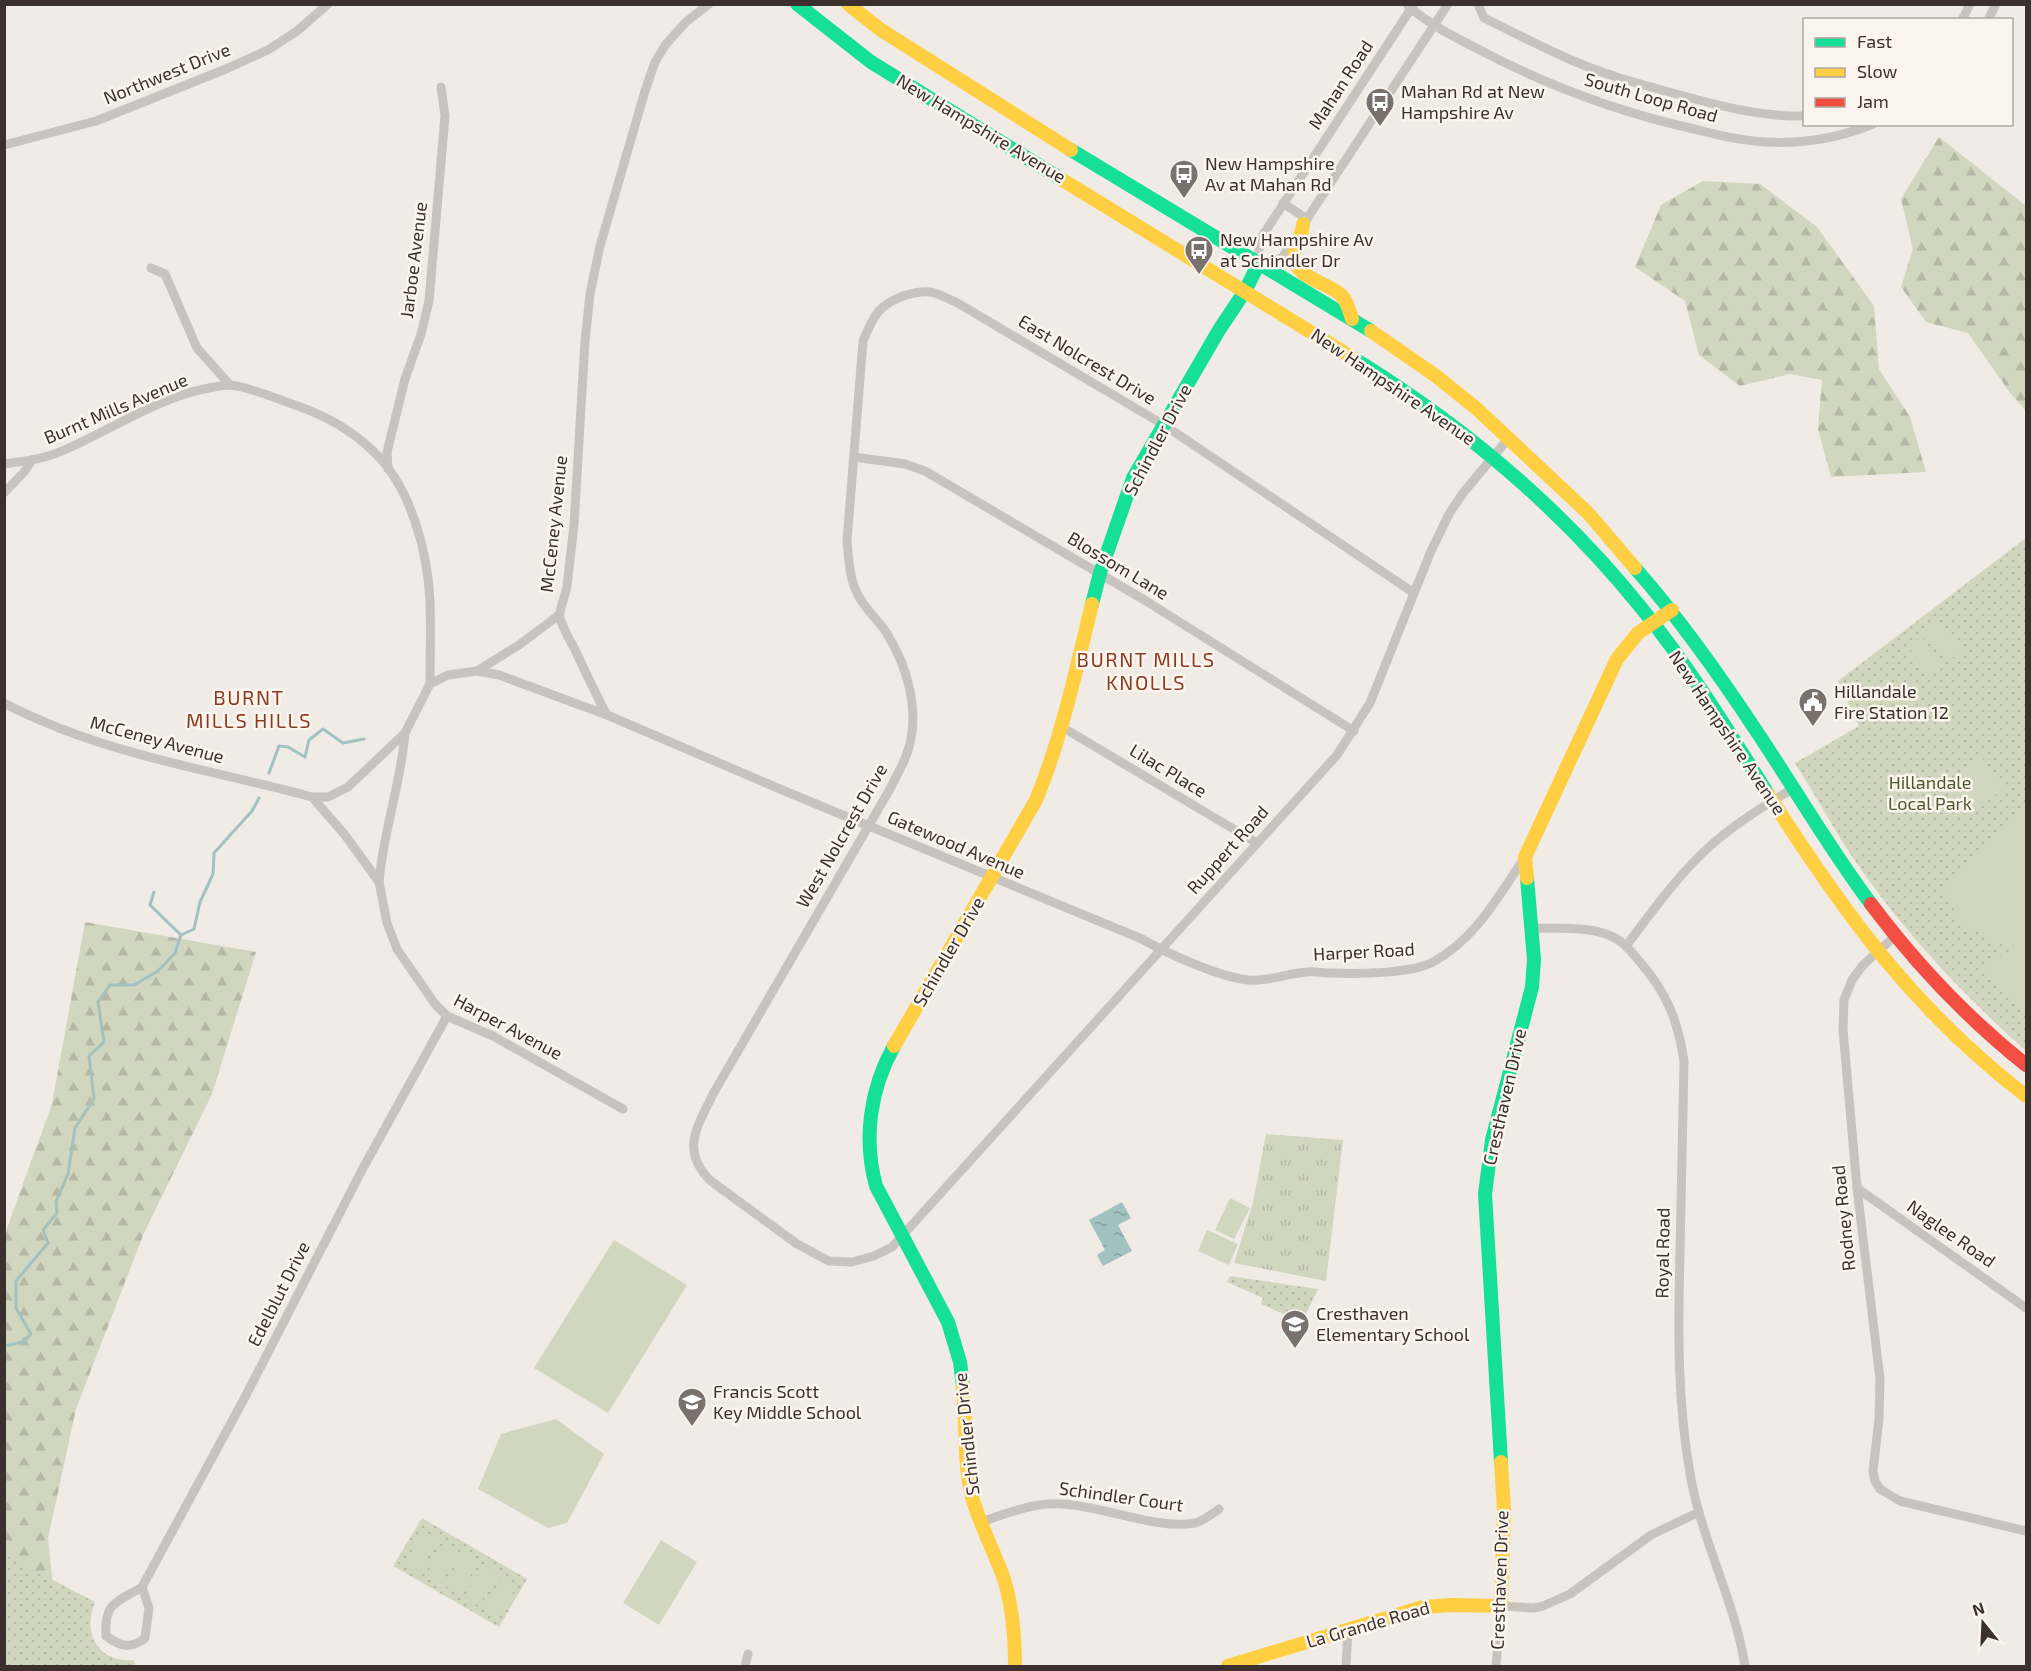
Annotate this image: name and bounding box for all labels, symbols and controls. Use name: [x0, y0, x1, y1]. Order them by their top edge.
legend: [1803, 18, 2013, 126]
text: Fast: [1857, 30, 1892, 52]
street label: Mahan Road: [1303, 36, 1377, 133]
street label: Northwest Drive: [100, 38, 233, 108]
text: Slow: [1857, 60, 1898, 82]
street label: South Loop Road: [1582, 68, 1720, 127]
street label: New Hampshire Avenue: [893, 69, 1070, 187]
place label: Mahan Rd at New Hampshire Av: [1401, 80, 1545, 123]
bus stop icon: Mahan Rd at New Hampshire Av: [1364, 86, 1396, 128]
text: Jam: [1857, 90, 1889, 112]
place label: New Hampshire Av at Mahan Rd: [1205, 152, 1335, 195]
bus stop icon: New Hampshire Av at Mahan Rd: [1168, 158, 1200, 200]
street label: Jarboe Avenue: [395, 200, 431, 319]
place label: New Hampshire Av at Schindler Dr: [1220, 228, 1374, 271]
bus stop icon: New Hampshire Av at Schindler Dr: [1183, 234, 1215, 276]
street label: East Nolcrest Drive: [1015, 309, 1160, 409]
street label: New Hampshire Avenue: [1307, 323, 1480, 449]
street label: Burnt Mills Avenue: [40, 368, 191, 448]
street label: Schindler Drive: [1118, 380, 1196, 499]
street label: McCeney Avenue: [535, 454, 571, 593]
street label: Blossom Lane: [1064, 526, 1173, 604]
street label: New Hampshire Avenue: [1665, 646, 1791, 819]
district label: BURNT MILLS KNOLLS: [1077, 647, 1215, 694]
place label: Hillandale Fire Station 12: [1834, 680, 1949, 723]
district label: BURNT MILLS HILLS: [186, 685, 312, 732]
public building icon: Hillandale Fire Station 12: [1797, 686, 1829, 728]
street label: McCeney Avenue: [88, 711, 227, 767]
street label: Lilac Place: [1126, 739, 1211, 802]
street label: West Nolcrest Drive: [791, 759, 891, 912]
park label: Hillandale Local Park: [1888, 771, 1972, 814]
street label: Ruppert Road: [1182, 801, 1273, 898]
street label: Gatewood Avenue: [884, 805, 1028, 883]
street label: Schindler Drive: [908, 893, 988, 1010]
street label: Harper Road: [1313, 937, 1415, 965]
street label: Harper Avenue: [450, 988, 567, 1064]
street label: Cresthaven Drive: [1478, 1026, 1530, 1167]
street label: Rodney Road: [1827, 1164, 1859, 1272]
street label: Naglee Road: [1903, 1195, 2000, 1272]
street label: Royal Road: [1650, 1207, 1674, 1299]
street label: Edelblut Drive: [242, 1237, 314, 1350]
place label: Cresthaven Elementary School: [1316, 1302, 1470, 1345]
school or university icon: Cresthaven Elementary School: [1279, 1308, 1311, 1350]
street label: Schindler Drive: [949, 1372, 983, 1497]
place label: Francis Scott Key Middle School: [713, 1380, 862, 1423]
school or university icon: Francis Scott Key Middle School: [676, 1386, 708, 1428]
street label: Schindler Court: [1058, 1476, 1185, 1516]
street label: Cresthaven Drive: [1486, 1510, 1512, 1650]
north arrow: [1953, 1593, 2013, 1653]
street label: La Grande Road: [1303, 1596, 1432, 1652]
text: N: [1970, 1597, 1987, 1619]

